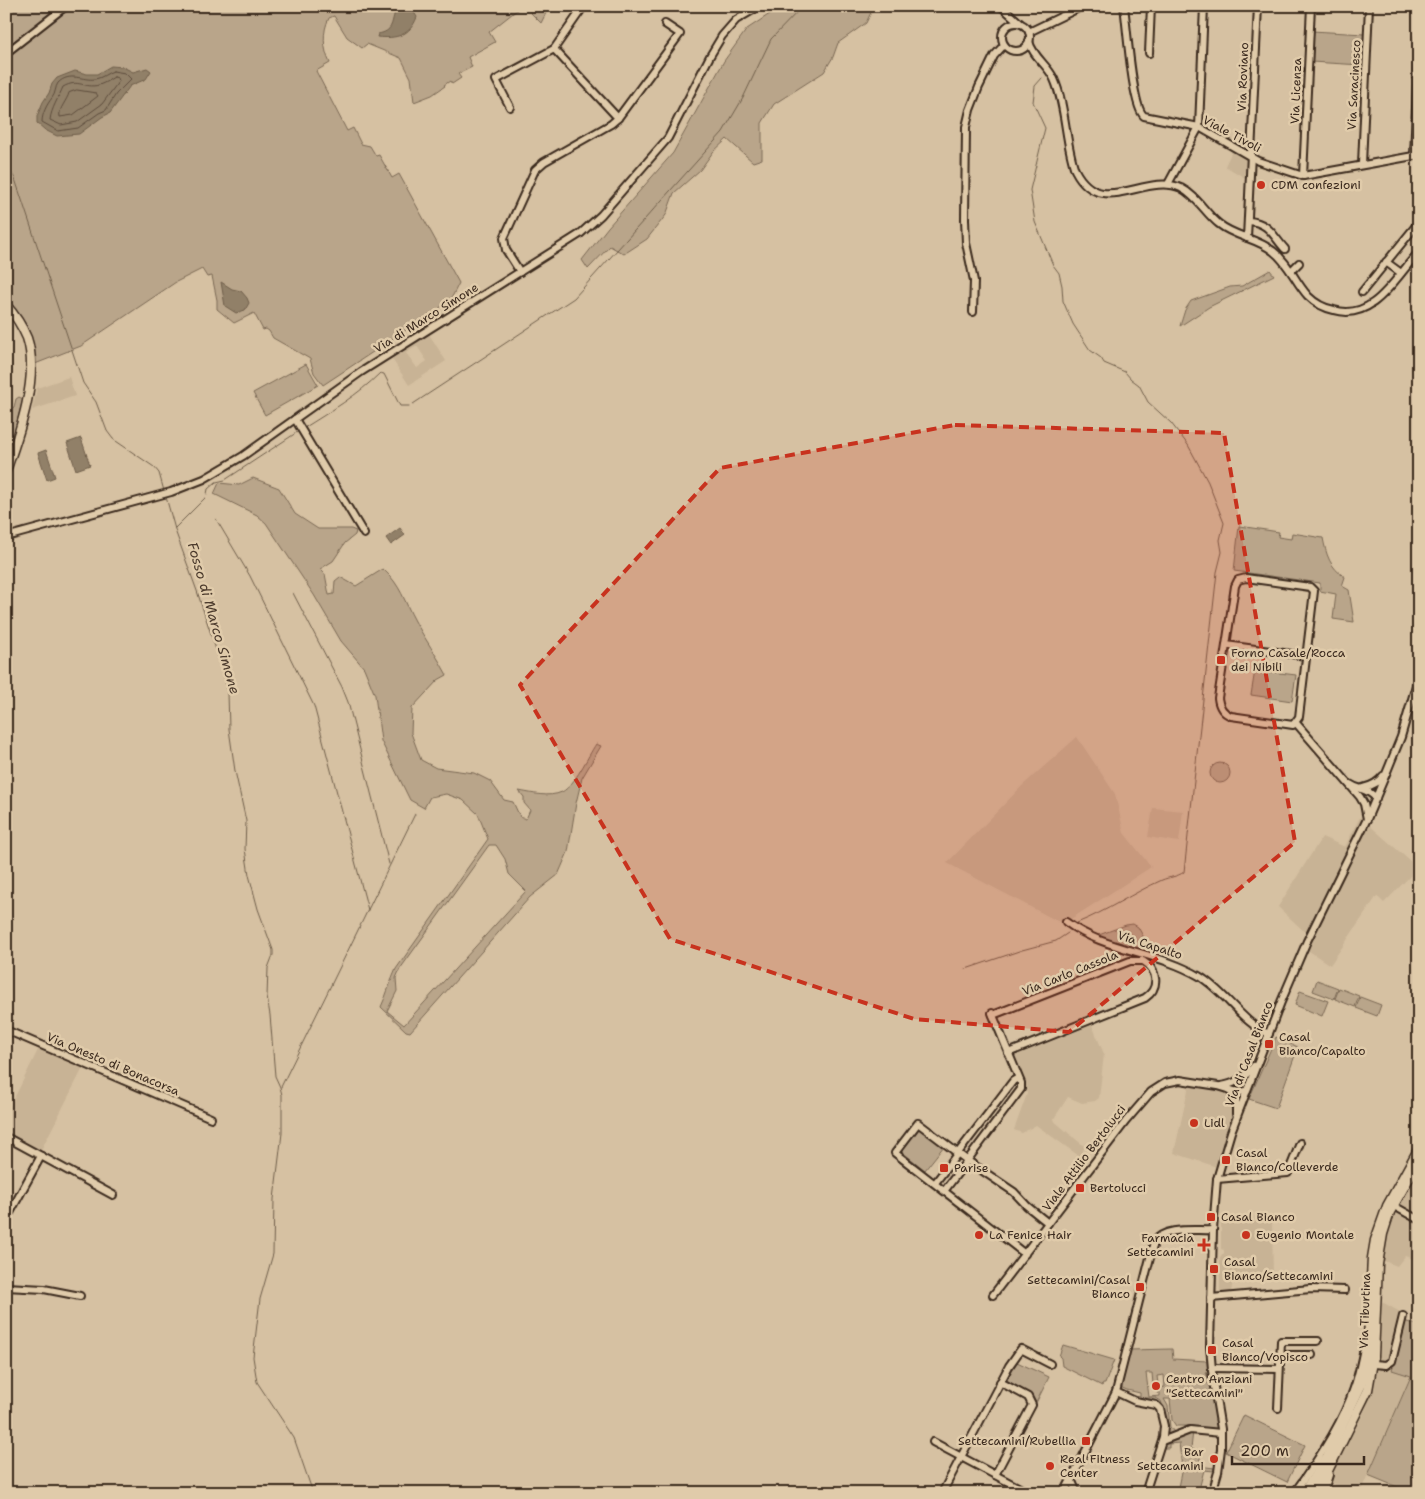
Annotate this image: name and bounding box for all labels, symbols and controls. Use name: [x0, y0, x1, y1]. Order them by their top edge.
street label: Via Saracinesco: [1344, 39, 1364, 131]
street label: Via Roviano: [1234, 42, 1252, 112]
street label: Via Licenza: [1287, 57, 1305, 124]
street label: Viale Tivoli: [1200, 112, 1264, 156]
place label: CDM confezioni: [1271, 177, 1361, 193]
marker: CDM confezioni: [1255, 179, 1267, 191]
street label: Via di Marco Simone: [371, 279, 481, 357]
water label: Fosso di Marco Simone: [184, 540, 244, 696]
place label: Forno Casale/Rocca dei Nibili: [1231, 645, 1346, 675]
marker: Forno Casale/Rocca dei Nibili: [1215, 654, 1227, 666]
street label: Via Capalto: [1116, 927, 1184, 963]
street label: Via Carlo Cassola: [1020, 946, 1121, 999]
street label: Via di Casal Bianco: [1222, 999, 1276, 1109]
street label: Via Onesto di Bonacorsa: [44, 1029, 182, 1099]
place label: Casal Bianco/Capalto: [1279, 1029, 1366, 1059]
marker: Casal Bianco/Capalto: [1263, 1038, 1275, 1050]
street label: Viale Attilio Bertolucci: [1039, 1102, 1129, 1214]
place label: Lidl: [1204, 1115, 1225, 1131]
marker: Lidl: [1188, 1117, 1200, 1129]
place label: Casal Bianco/Colleverde: [1236, 1145, 1339, 1175]
marker: Casal Bianco/Colleverde: [1220, 1154, 1232, 1166]
place label: Parise: [954, 1160, 989, 1176]
marker: Parise: [938, 1162, 950, 1174]
place label: Bertolucci: [1090, 1181, 1146, 1195]
marker: Bertolucci: [1074, 1182, 1086, 1194]
place label: Casal Bianco: [1221, 1209, 1295, 1225]
marker: Casal Bianco: [1205, 1211, 1217, 1223]
place label: La Fenice Hair: [989, 1227, 1072, 1243]
place label: Eugenio Montale: [1256, 1227, 1354, 1243]
marker: La Fenice Hair: [973, 1229, 985, 1241]
marker: Eugenio Montale: [1240, 1229, 1252, 1241]
place label: Farmacia Settecamini: [1127, 1230, 1195, 1260]
marker: Farmacia Settecamini: [1198, 1239, 1210, 1251]
place label: Casal Bianco/Settecamini: [1224, 1254, 1333, 1284]
marker: Casal Bianco/Settecamini: [1208, 1263, 1220, 1275]
place label: Settecamini/Casal Bianco: [1027, 1272, 1130, 1302]
street label: Via Tiburtina: [1356, 1272, 1374, 1349]
marker: Settecamini/Casal Bianco: [1134, 1281, 1146, 1293]
place label: Casal Bianco/Vopisco: [1222, 1335, 1308, 1365]
marker: Casal Bianco/Vopisco: [1206, 1344, 1218, 1356]
place label: Centro Anziani "Settecamini": [1166, 1371, 1253, 1401]
marker: Centro Anziani "Settecamini": [1150, 1380, 1162, 1392]
place label: Settecamini/Rubellia: [958, 1433, 1077, 1449]
scale bar: [1232, 1434, 1365, 1466]
marker: Settecamini/Rubellia: [1080, 1435, 1092, 1447]
text: 200 m: [1240, 1441, 1289, 1461]
place label: Bar Settecamini: [1137, 1444, 1204, 1474]
place label: Real Fitness Center: [1060, 1451, 1130, 1481]
marker: Bar Settecamini: [1208, 1453, 1220, 1465]
marker: Real Fitness Center: [1044, 1460, 1056, 1472]

